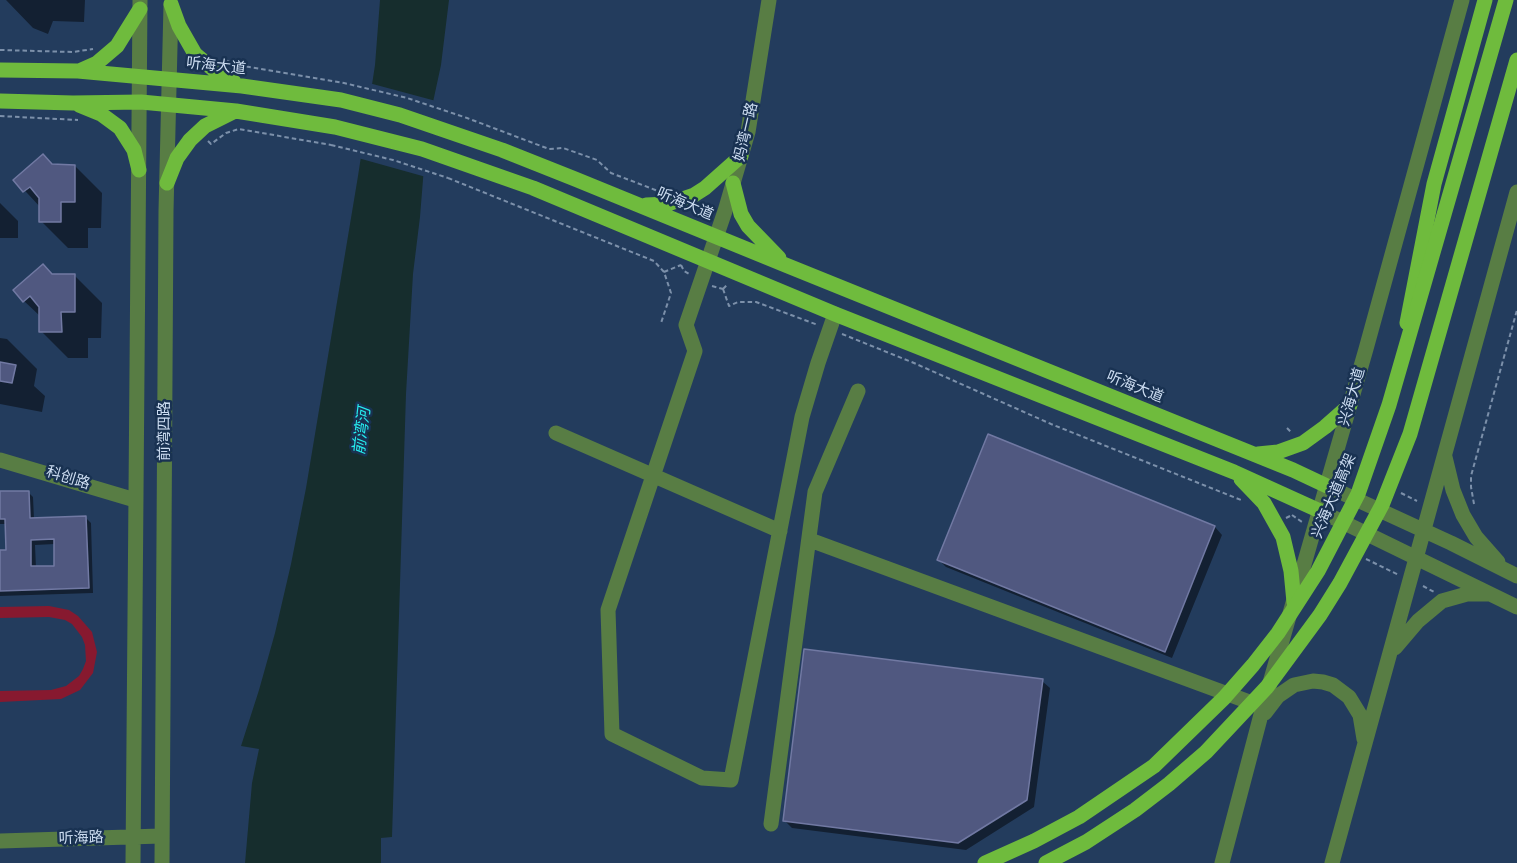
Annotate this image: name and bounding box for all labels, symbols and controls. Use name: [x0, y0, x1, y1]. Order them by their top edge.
street label: 听海大道: [185, 54, 247, 78]
street label: 妈湾一路: [730, 101, 762, 163]
street label: 听海大道: [654, 184, 716, 224]
street label: 兴海大道: [1335, 366, 1369, 428]
street label: 听海大道: [1104, 367, 1166, 407]
street label: 前湾四路: [156, 401, 174, 461]
water label: 前湾河: [350, 406, 374, 456]
street label: 兴海大道高架: [1308, 451, 1360, 541]
street label: 科创路: [44, 463, 92, 493]
street label: 听海路: [58, 828, 104, 848]

